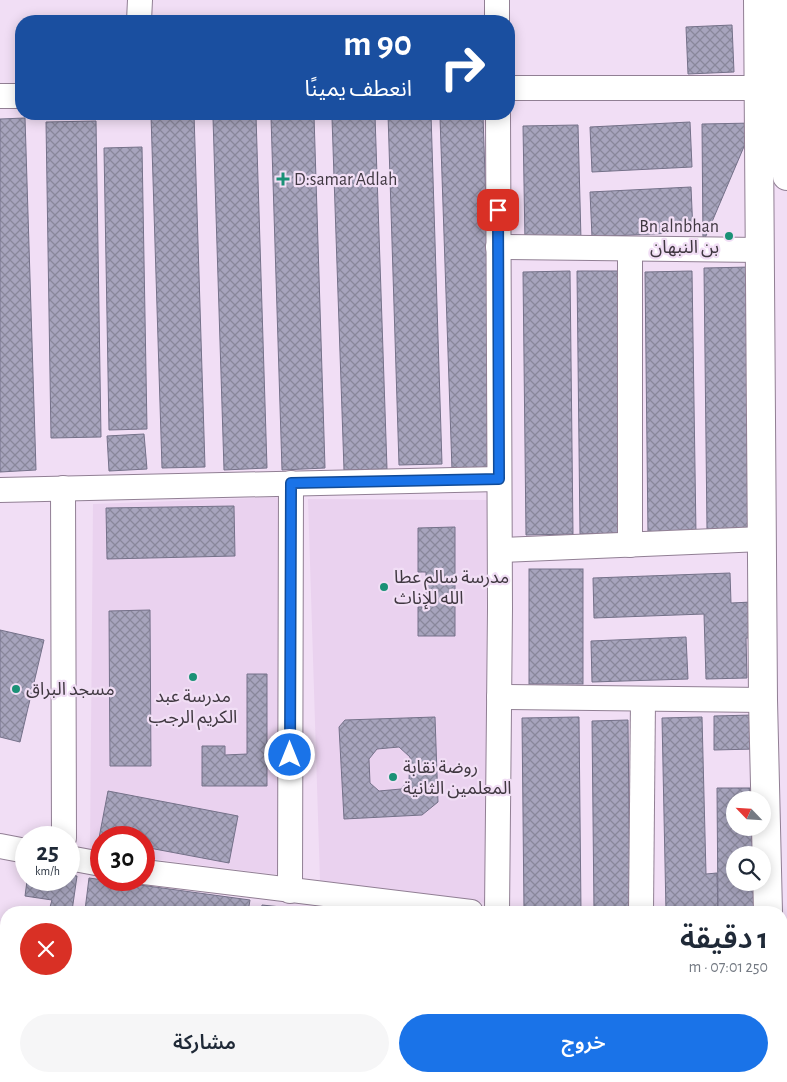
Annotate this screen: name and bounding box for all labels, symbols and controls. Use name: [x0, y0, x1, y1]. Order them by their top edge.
text: 90 m: [343, 27, 412, 62]
icon: right: [430, 35, 495, 100]
text: انعطف يمينًا: [305, 78, 412, 100]
place label: D:samar Adlah: [294, 171, 397, 189]
marker: D:samar Adlah: [276, 172, 290, 186]
pin: [477, 189, 519, 231]
icon: arrive: [484, 196, 512, 224]
place label: Bn alnbhan بن النبهان: [639, 218, 719, 258]
marker: Bn alnbhan بن النبهان: [723, 230, 735, 242]
place label: مدرسة سالم عطا الله للإناث: [394, 569, 509, 610]
marker: مدرسة سالم عطا الله للإناث: [378, 581, 390, 593]
marker: مدرسة عبد الكريم الرجب: [187, 671, 199, 683]
place label: مسجد البراق: [26, 681, 115, 700]
marker: مسجد البراق: [10, 683, 22, 695]
place label: مدرسة عبد الكريم الرجب: [149, 688, 237, 730]
position arrow: [263, 728, 315, 780]
place label: روضة نقابة المعلمين الثانية: [403, 759, 512, 799]
marker: روضة نقابة المعلمين الثانية: [387, 771, 399, 783]
north arrow: [726, 791, 771, 836]
map controls: [726, 791, 771, 891]
speed limit sign: 30: [90, 826, 155, 891]
text: 25: [36, 840, 59, 865]
button: search: [726, 846, 771, 891]
text: km/h: [35, 865, 60, 877]
button: close: [20, 923, 72, 975]
text: 1 دقيقة: [680, 924, 768, 954]
text: 250 m · 07:01: [688, 959, 768, 975]
button: مشاركة: [20, 1014, 389, 1072]
button: خروج: [399, 1014, 768, 1072]

